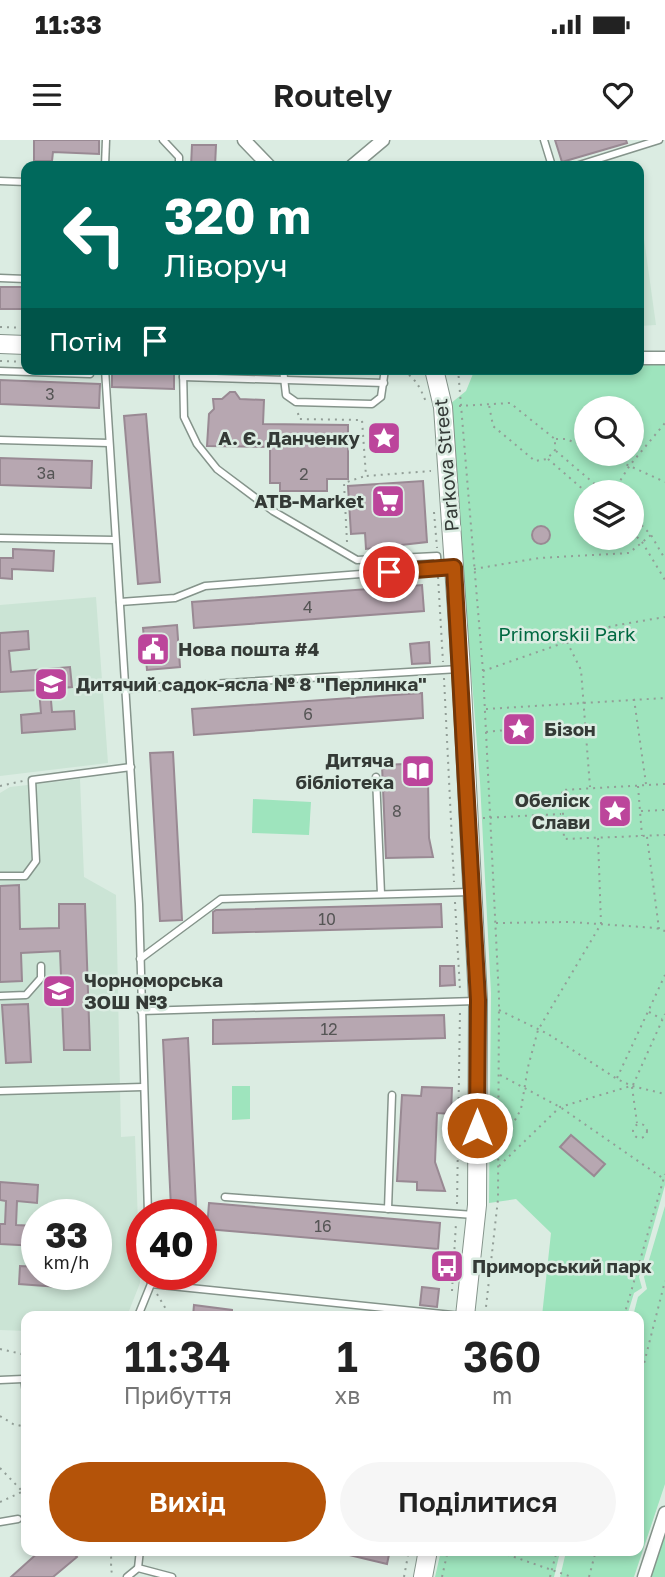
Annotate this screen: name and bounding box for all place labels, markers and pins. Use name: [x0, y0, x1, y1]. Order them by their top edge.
place icon: А. Є. Данченку: [365, 419, 403, 457]
place label: А. Є. Данченку: [218, 426, 361, 449]
supermarket icon: ATB-Market: [369, 482, 407, 520]
place label: ATB-Market: [254, 489, 364, 512]
pin: [359, 542, 419, 602]
public building icon: Нова пошта #4: [134, 630, 172, 668]
place label: Нова пошта #4: [178, 637, 319, 660]
school or university icon: Дитячий садок-ясла № 8 "Перлинка": [32, 665, 70, 703]
place label: Дитячий садок-ясла № 8 "Перлинка": [76, 672, 427, 695]
place icon: Бізон: [500, 710, 538, 748]
place label: Бізон: [544, 717, 596, 740]
place label: Дитяча бібліотека: [296, 748, 394, 793]
library icon: Дитяча бібліотека: [399, 752, 437, 790]
place label: Обеліск Cлави: [514, 788, 590, 833]
place icon: Обеліск Cлави: [596, 792, 634, 830]
place label: Чорноморська ЗОШ №3: [84, 968, 223, 1013]
school or university icon: Чорноморська ЗОШ №3: [40, 972, 78, 1010]
bus stop icon: Приморський парк: [428, 1247, 466, 1285]
place label: Приморський парк: [472, 1254, 652, 1277]

